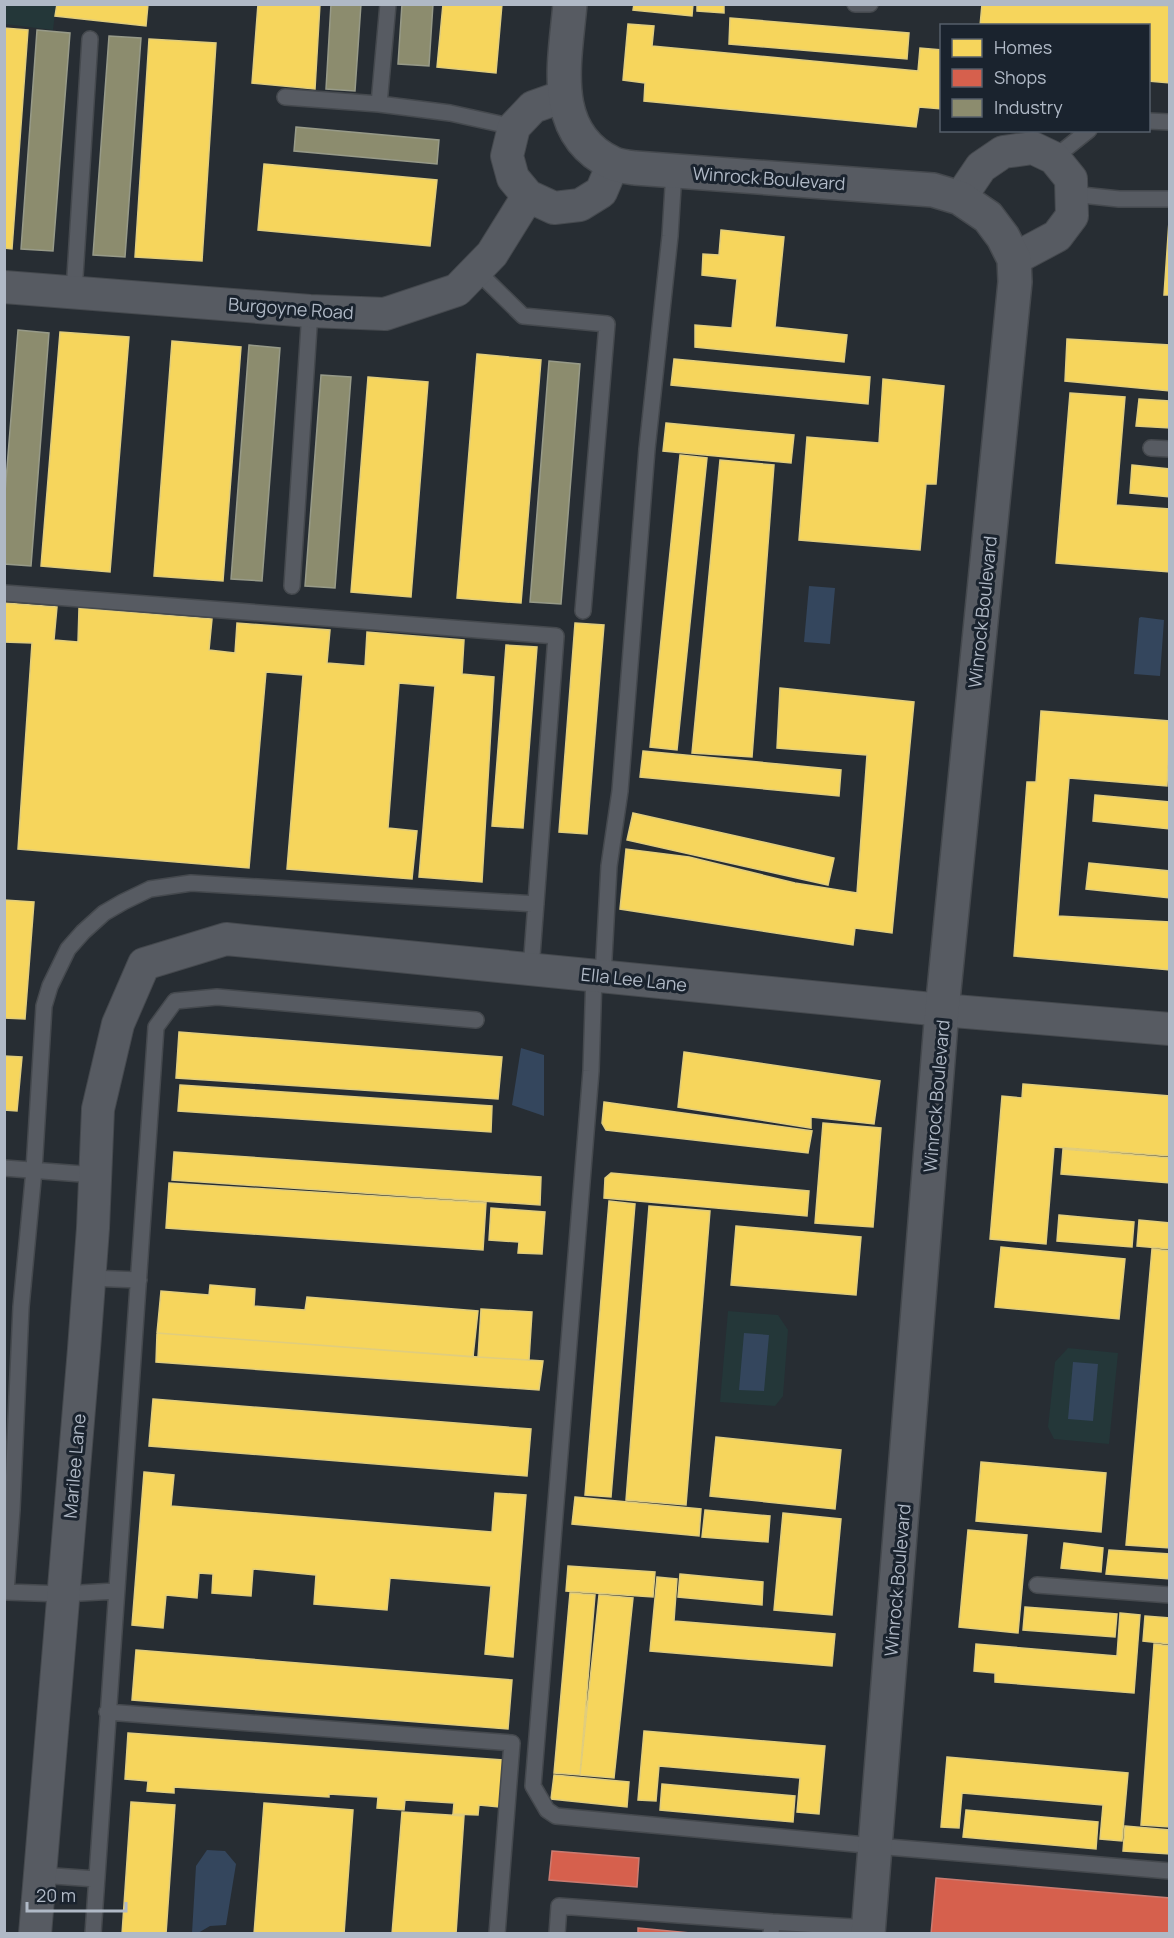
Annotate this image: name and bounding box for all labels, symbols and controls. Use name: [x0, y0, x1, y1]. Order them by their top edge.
legend: [940, 24, 1150, 132]
text: Homes: [994, 35, 1052, 59]
text: Shops: [994, 65, 1046, 89]
text: Industry: [994, 95, 1063, 119]
street label: Winrock Boulevard: [692, 161, 846, 195]
street label: Burgoyne Road: [227, 292, 355, 324]
street label: Winrock Boulevard: [962, 535, 1002, 689]
street label: Ella Lee Lane: [580, 962, 688, 996]
street label: Winrock Boulevard: [917, 1019, 955, 1173]
street label: Marilee Lane: [57, 1413, 91, 1519]
street label: Winrock Boulevard: [878, 1503, 916, 1657]
scale bar: [27, 1875, 126, 1913]
text: 20 m: [36, 1883, 76, 1907]

